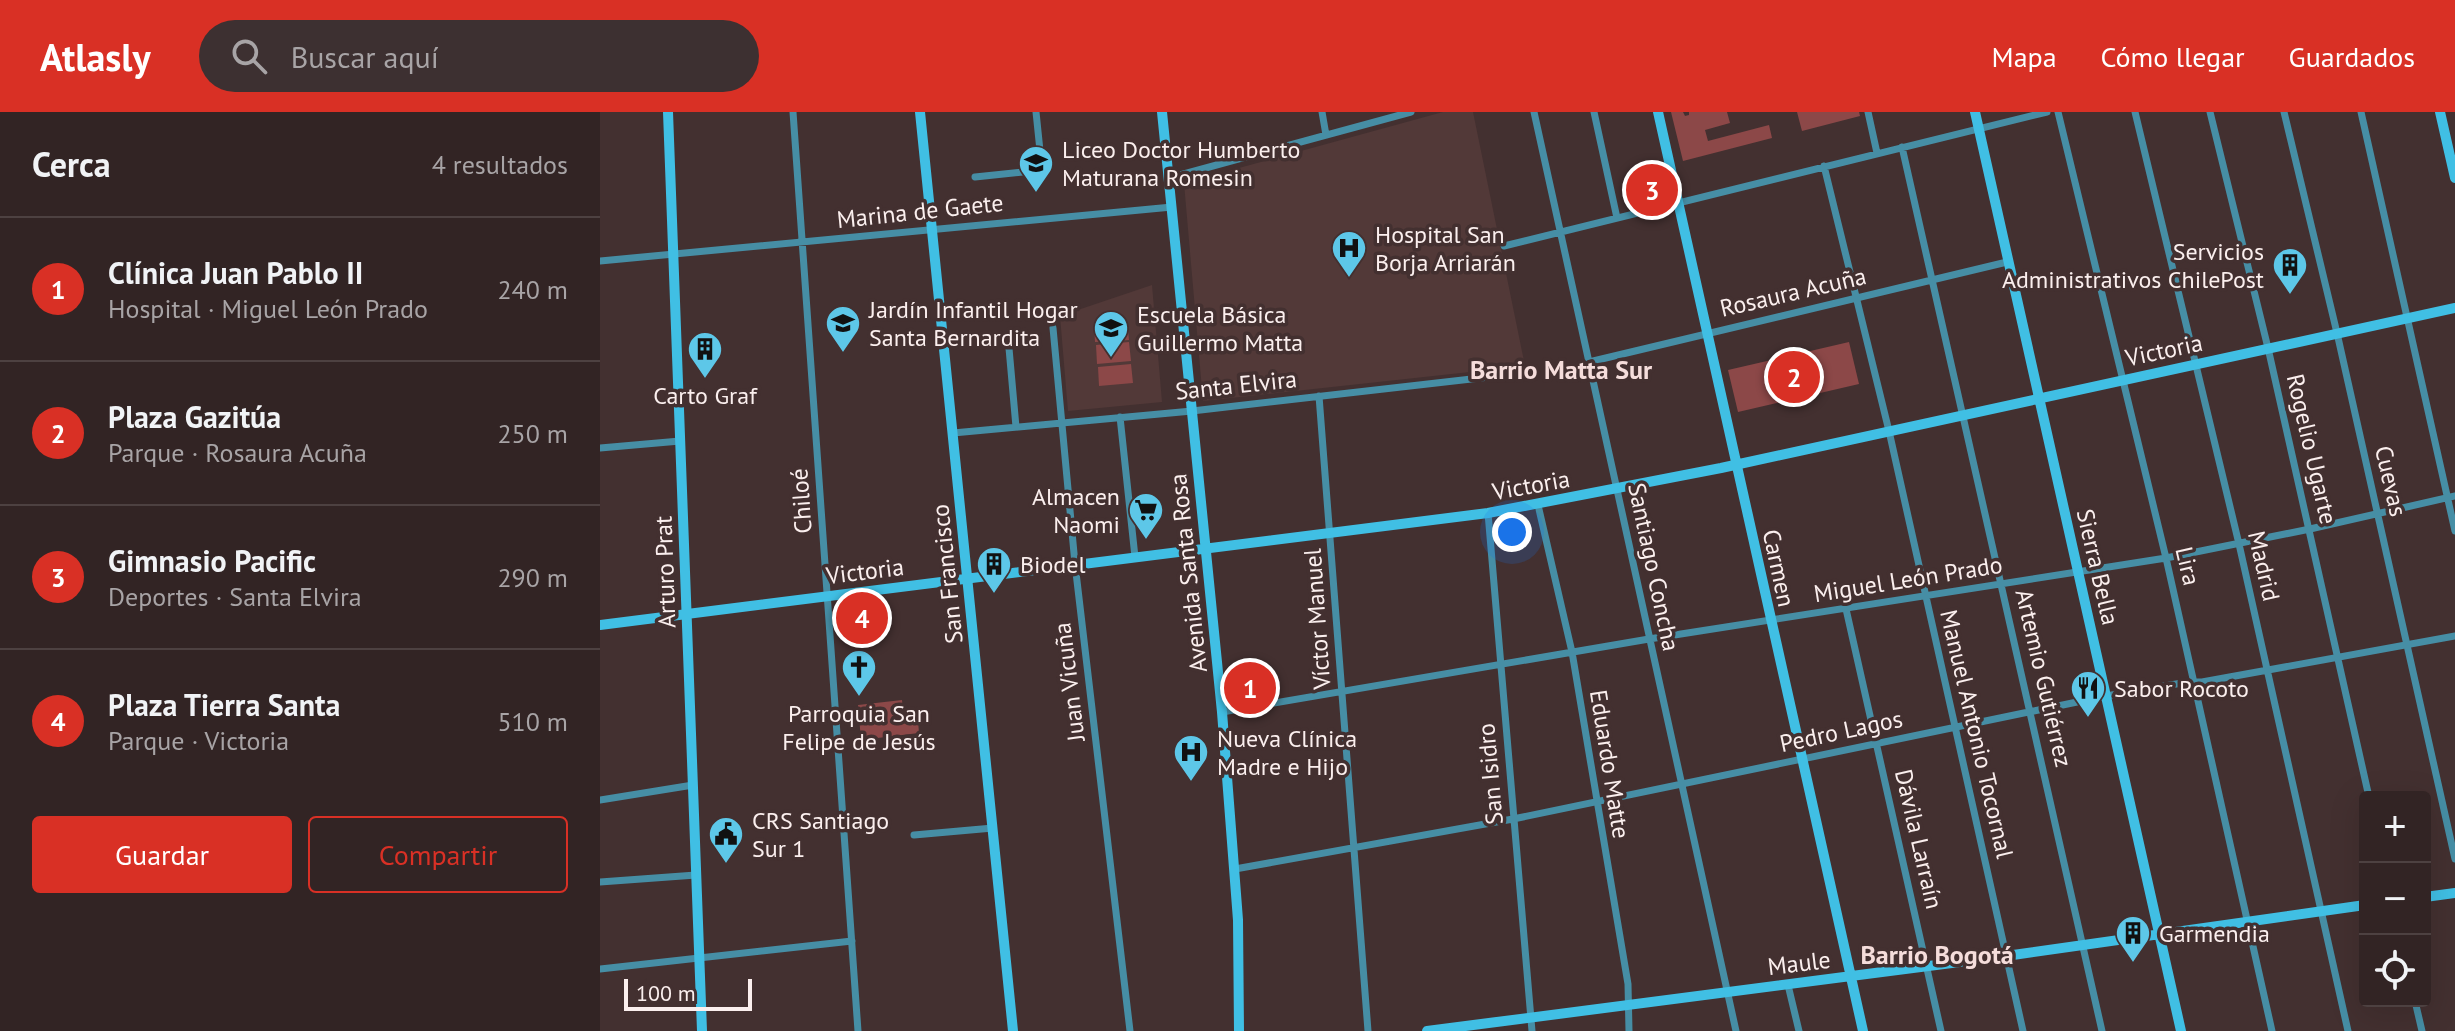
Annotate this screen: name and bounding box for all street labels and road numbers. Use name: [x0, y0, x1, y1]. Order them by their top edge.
street label: Marina de Gaete: [835, 187, 1005, 235]
street label: Rosaura Acuña: [1717, 260, 1869, 324]
street label: Victoria: [2122, 327, 2205, 373]
street label: Santa Elvira: [1174, 363, 1298, 407]
street label: Rogelio Ugarte: [2280, 371, 2344, 527]
street label: Cuevas: [2368, 443, 2414, 519]
street label: Victoria: [1489, 463, 1572, 507]
street label: Chiloé: [783, 467, 819, 535]
street label: Avenida Santa Rosa: [1162, 472, 1214, 674]
street label: Santiago Concha: [1621, 480, 1687, 654]
street label: San Francisco: [924, 503, 970, 645]
street label: Sierra Bella: [2070, 506, 2126, 628]
street label: Arturo Prat: [648, 515, 682, 629]
street label: Carmen: [1756, 527, 1802, 609]
street label: Madrid: [2241, 528, 2287, 604]
street label: Lira: [2169, 544, 2207, 588]
street label: Víctor Manuel: [1297, 547, 1337, 692]
street label: Miguel León Prado: [1811, 549, 2005, 609]
street label: Victoria: [823, 551, 906, 591]
street label: Artemio Gutiérrez: [2008, 586, 2080, 770]
street label: Manuel Antonio Tocornal: [1933, 607, 2021, 861]
street label: Juan Vicuña: [1046, 621, 1092, 744]
street label: Eduardo Matte: [1583, 687, 1637, 841]
street label: Pedro Lagos: [1777, 703, 1905, 759]
street label: San Isidro: [1470, 722, 1510, 826]
street label: Dávila Larraín: [1888, 766, 1950, 912]
street label: Maule: [1766, 944, 1832, 982]

